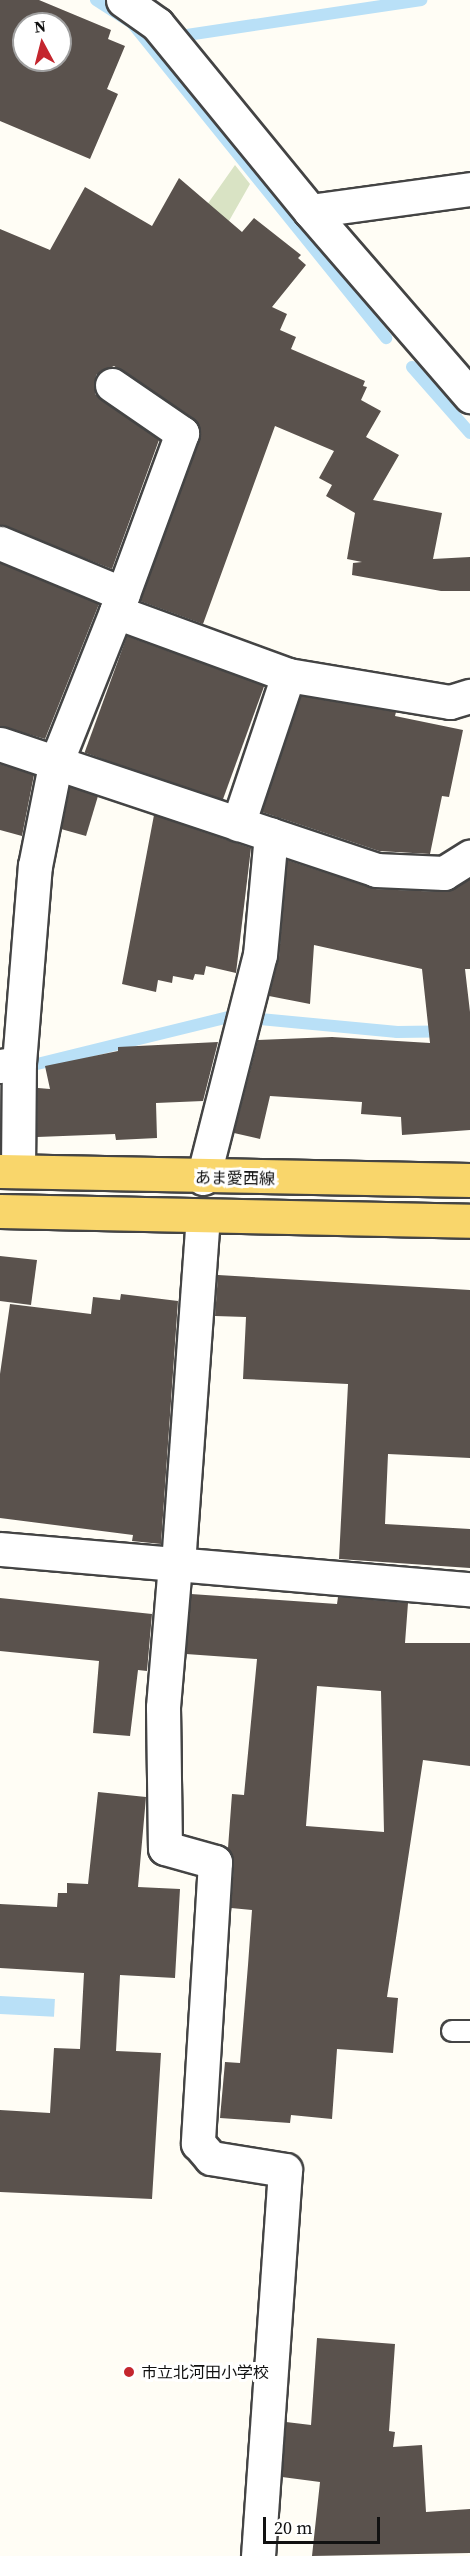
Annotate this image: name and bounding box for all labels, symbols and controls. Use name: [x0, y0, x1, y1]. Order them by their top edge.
north arrow: [12, 12, 72, 72]
text: N: [33, 14, 47, 38]
street label: あま愛西線: [195, 1168, 275, 1188]
place label: 市立北河田小学校: [141, 2362, 269, 2382]
marker: 市立北河田小学校: [122, 2365, 136, 2379]
scale bar: [266, 2505, 383, 2543]
text: 20 m: [274, 2515, 312, 2540]

